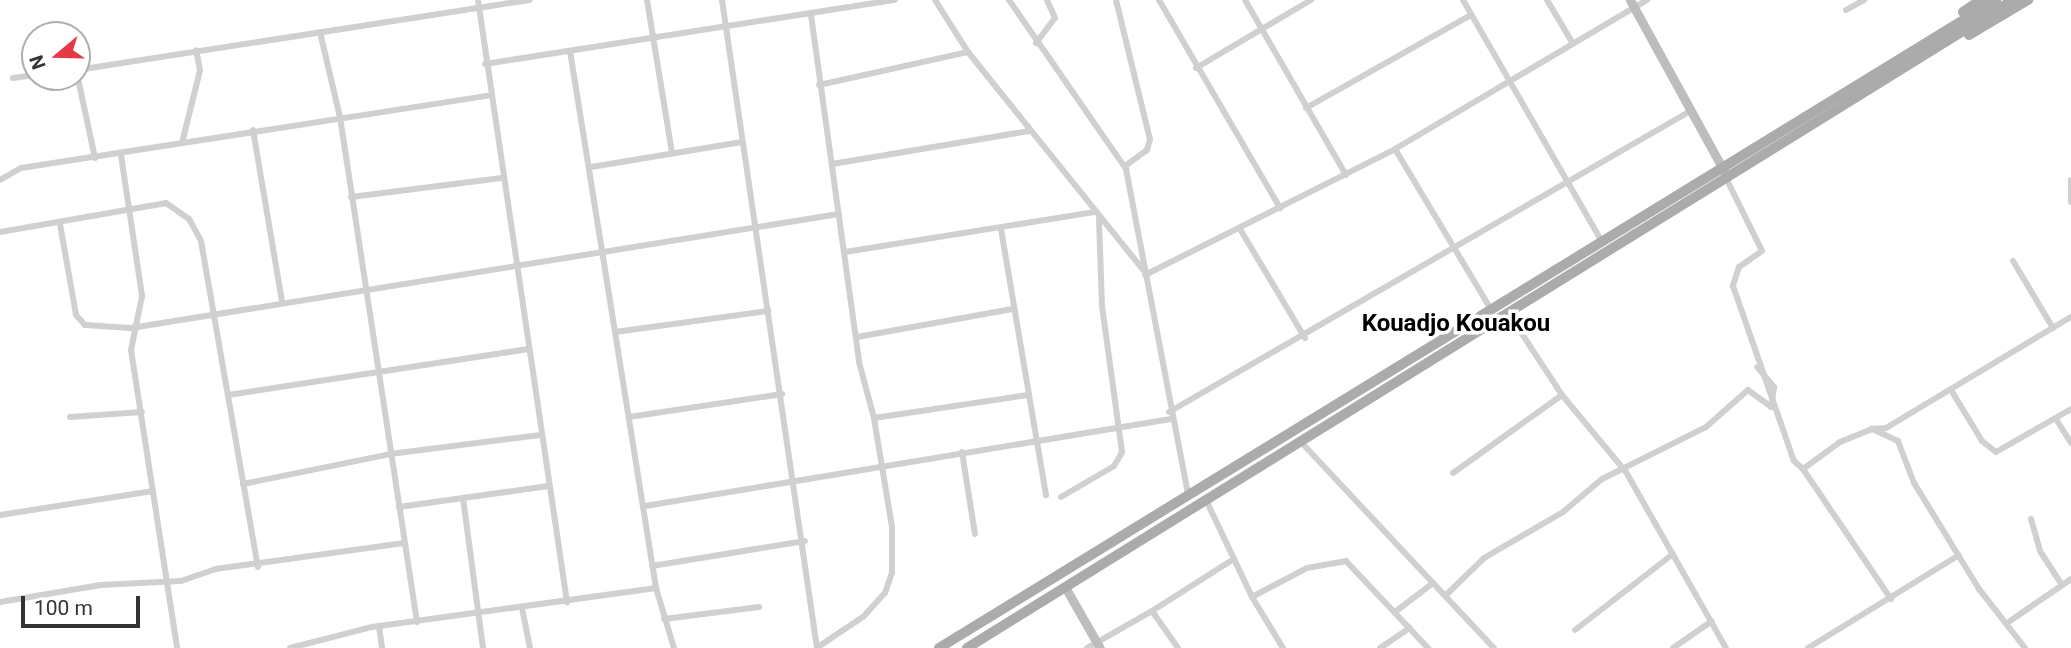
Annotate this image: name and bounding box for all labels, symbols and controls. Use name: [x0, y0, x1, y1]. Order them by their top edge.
north arrow: [21, 21, 91, 91]
text: N: [25, 52, 51, 72]
district label: Kouadjo Kouakou: [1362, 310, 1550, 338]
scale bar: [24, 582, 144, 626]
text: 100 m: [34, 596, 93, 620]

